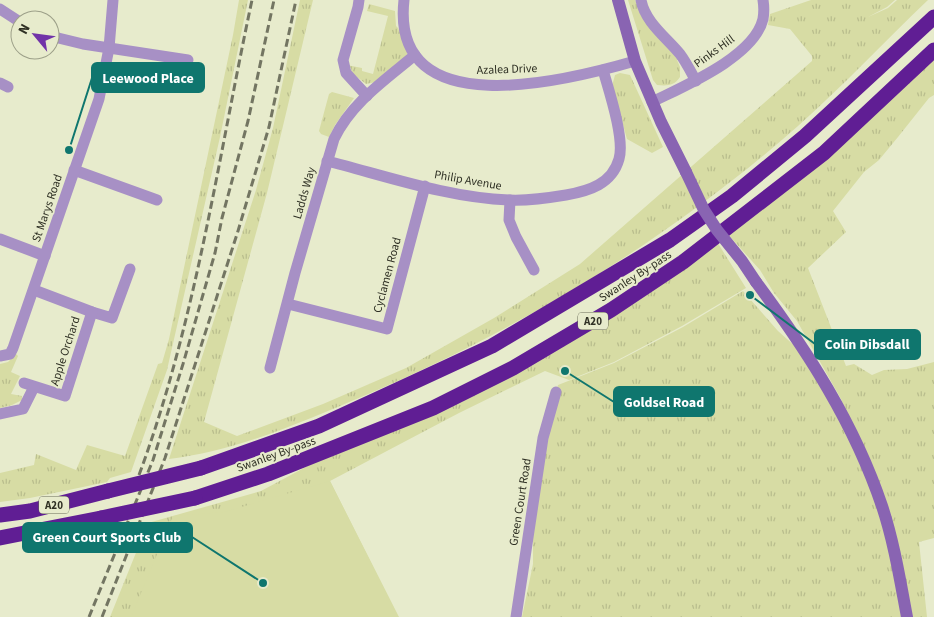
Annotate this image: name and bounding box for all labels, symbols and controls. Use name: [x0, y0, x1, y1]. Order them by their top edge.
north arrow: [10, 10, 60, 60]
text: N: [14, 20, 36, 38]
street label: Pinks Hill: [690, 31, 738, 72]
street label: Azalea Drive: [476, 60, 538, 79]
callout: Leewood Place: [92, 63, 204, 92]
text: Leewood Place: [102, 69, 194, 89]
street label: Ladds Way: [289, 165, 320, 221]
street label: Philip Avenue: [433, 166, 503, 195]
street label: St Marys Road: [28, 172, 67, 244]
street label: Cyclamen Road: [369, 236, 406, 315]
street label: Swanley By-pass: [596, 247, 675, 306]
road number: A20: [578, 312, 608, 330]
street label: Apple Orchard: [46, 314, 85, 388]
callout: Colin Dibsdall: [815, 330, 920, 359]
text: Colin Dibsdall: [825, 335, 909, 355]
callout: Goldsel Road: [614, 387, 714, 416]
text: Goldsel Road: [624, 393, 704, 413]
street label: Swanley By-pass: [234, 432, 318, 477]
street label: Green Court Road: [505, 457, 536, 547]
road number: A20: [39, 496, 69, 514]
callout: Green Court Sports Club: [23, 523, 192, 552]
text: Green Court Sports Club: [33, 528, 181, 548]

